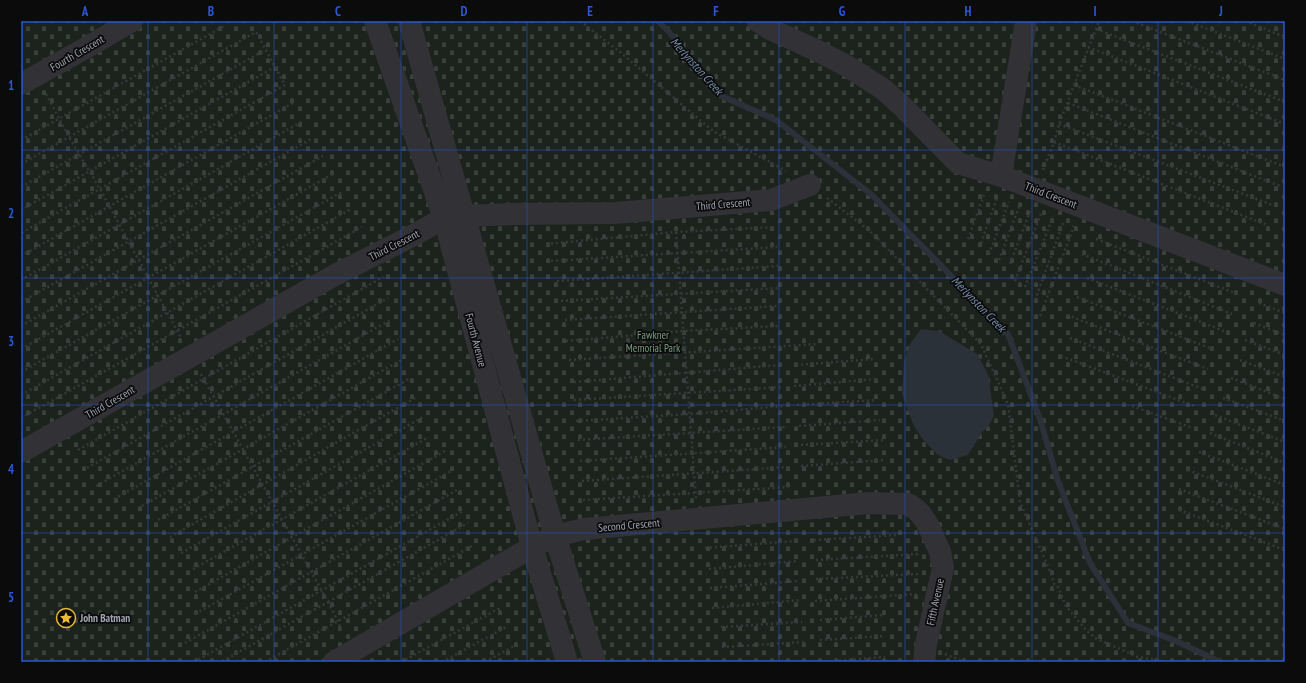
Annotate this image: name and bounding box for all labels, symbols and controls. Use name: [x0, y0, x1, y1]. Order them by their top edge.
text: A: [81, 3, 89, 20]
text: B: [208, 3, 214, 20]
text: C: [335, 3, 341, 20]
text: D: [461, 3, 468, 20]
text: E: [587, 3, 593, 20]
text: F: [713, 3, 719, 20]
text: G: [839, 3, 846, 20]
text: H: [965, 3, 972, 20]
text: I: [1093, 3, 1097, 20]
text: J: [1218, 3, 1223, 20]
street label: Fourth Crescent: [48, 32, 106, 74]
water label: Merlynston Creek: [667, 34, 727, 99]
text: 1: [8, 77, 14, 94]
street label: Third Crescent: [1023, 179, 1079, 211]
street label: Third Crescent: [695, 195, 751, 213]
text: 2: [8, 205, 14, 222]
street label: Third Crescent: [367, 226, 421, 264]
water label: Merlynston Creek: [949, 273, 1010, 336]
street label: Fourth Avenue: [462, 312, 490, 369]
park label: Fawkner Memorial Park: [626, 328, 681, 355]
text: 3: [8, 333, 14, 350]
street label: Third Crescent: [83, 382, 137, 422]
text: 4: [8, 461, 15, 478]
street label: Second Crescent: [598, 515, 660, 535]
street label: Fifth Avenue: [923, 577, 947, 627]
text: 5: [8, 589, 14, 606]
place icon: John Batman: [55, 607, 77, 629]
place label: John Batman: [79, 611, 130, 625]

